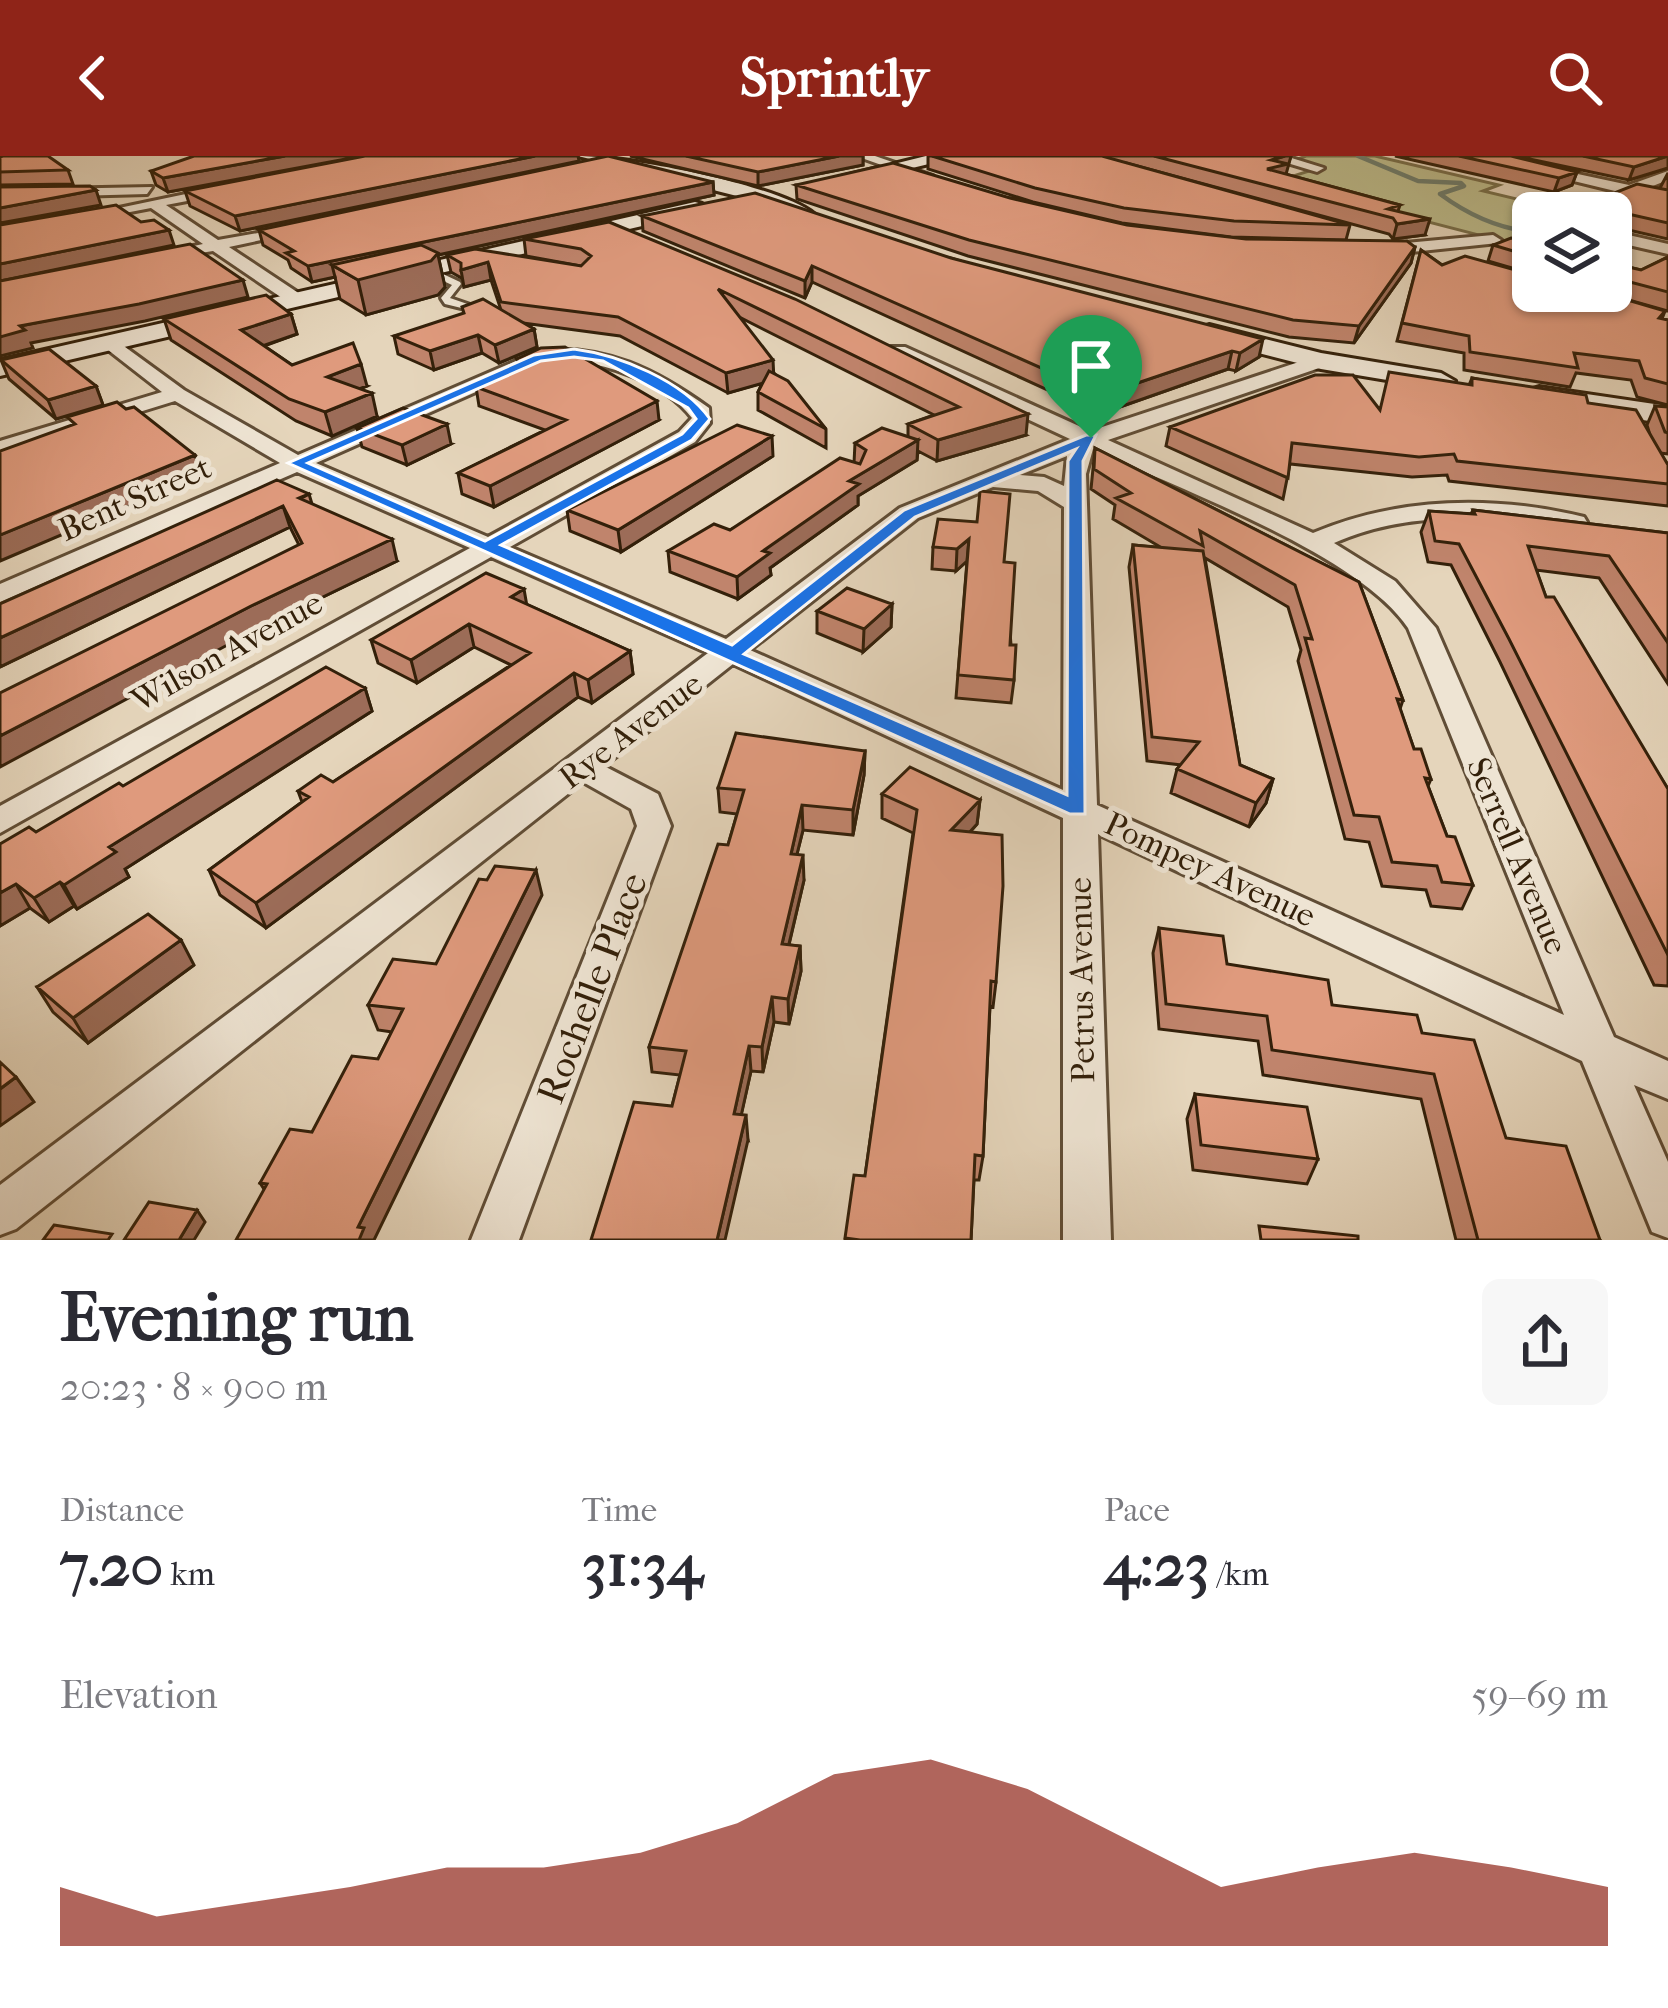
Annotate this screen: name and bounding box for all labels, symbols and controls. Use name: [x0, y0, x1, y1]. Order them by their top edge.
icon: back: [60, 45, 126, 111]
icon: search: [1542, 45, 1608, 111]
text: Sprintly: [740, 47, 928, 110]
map controls: [1512, 192, 1632, 312]
button: layers: [1512, 192, 1632, 312]
pin: [1040, 315, 1142, 438]
icon: arrive: [1058, 333, 1124, 399]
street label: Bent Street: [53, 448, 217, 550]
street label: Wilson Avenue: [124, 583, 329, 721]
street label: Rye Avenue: [552, 664, 710, 798]
street label: Serrell Avenue: [1458, 752, 1576, 960]
street label: Pompey Avenue: [1098, 804, 1322, 936]
street label: Rochelle Place: [527, 866, 657, 1110]
street label: Petrus Avenue: [1061, 877, 1103, 1083]
button: share: [1482, 1279, 1608, 1405]
text: Evening run: [60, 1280, 413, 1357]
text: 20:23 · 8 × 900 m: [60, 1364, 327, 1410]
text: Distance: [60, 1491, 184, 1530]
text: Time: [582, 1491, 657, 1530]
text: Pace: [1104, 1491, 1170, 1530]
text: 7.20: [60, 1530, 163, 1601]
text: 31:34: [582, 1530, 703, 1601]
text: 4:23: [1104, 1530, 1209, 1601]
text: km: [163, 1555, 215, 1594]
text: /km: [1209, 1555, 1269, 1594]
text: Elevation: [60, 1672, 218, 1718]
text: 59–69 m: [1471, 1672, 1608, 1718]

